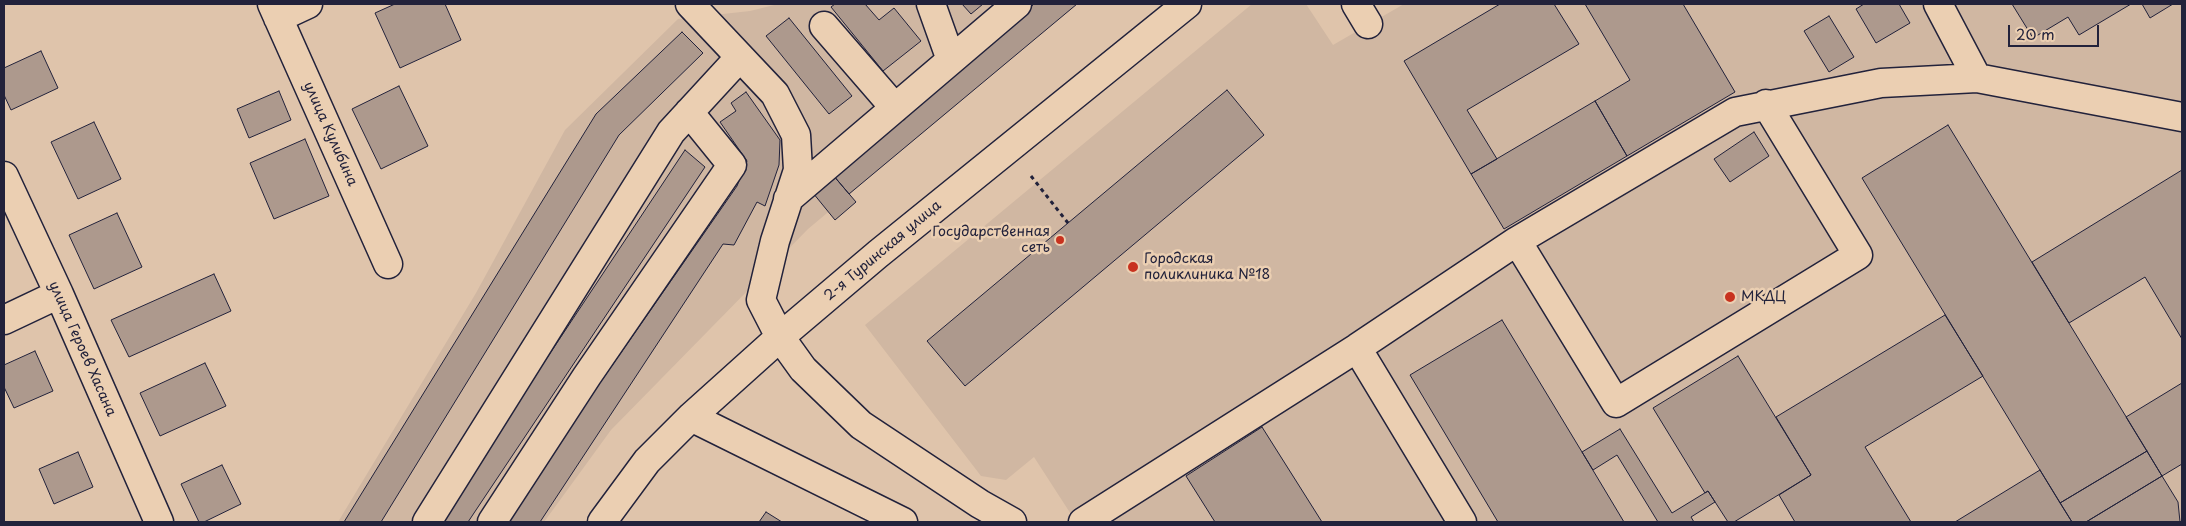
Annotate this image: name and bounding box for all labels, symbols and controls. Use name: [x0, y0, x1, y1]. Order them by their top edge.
scale bar: [2011, 15, 2102, 47]
text: 20 m: [2016, 22, 2055, 45]
street label: улица Кулибина: [299, 79, 361, 189]
street label: 2-я Туринская улица: [821, 197, 945, 305]
place label: Государственная сеть: [932, 224, 1050, 256]
marker: Государственная сеть: [1054, 234, 1066, 246]
place label: Городская поликлиника №18: [1144, 251, 1270, 284]
marker: Городская поликлиника №18: [1126, 260, 1140, 274]
street label: улица Героев Хасана: [45, 279, 119, 419]
place label: МКДЦ: [1741, 289, 1786, 305]
marker: МКДЦ: [1723, 290, 1737, 304]

